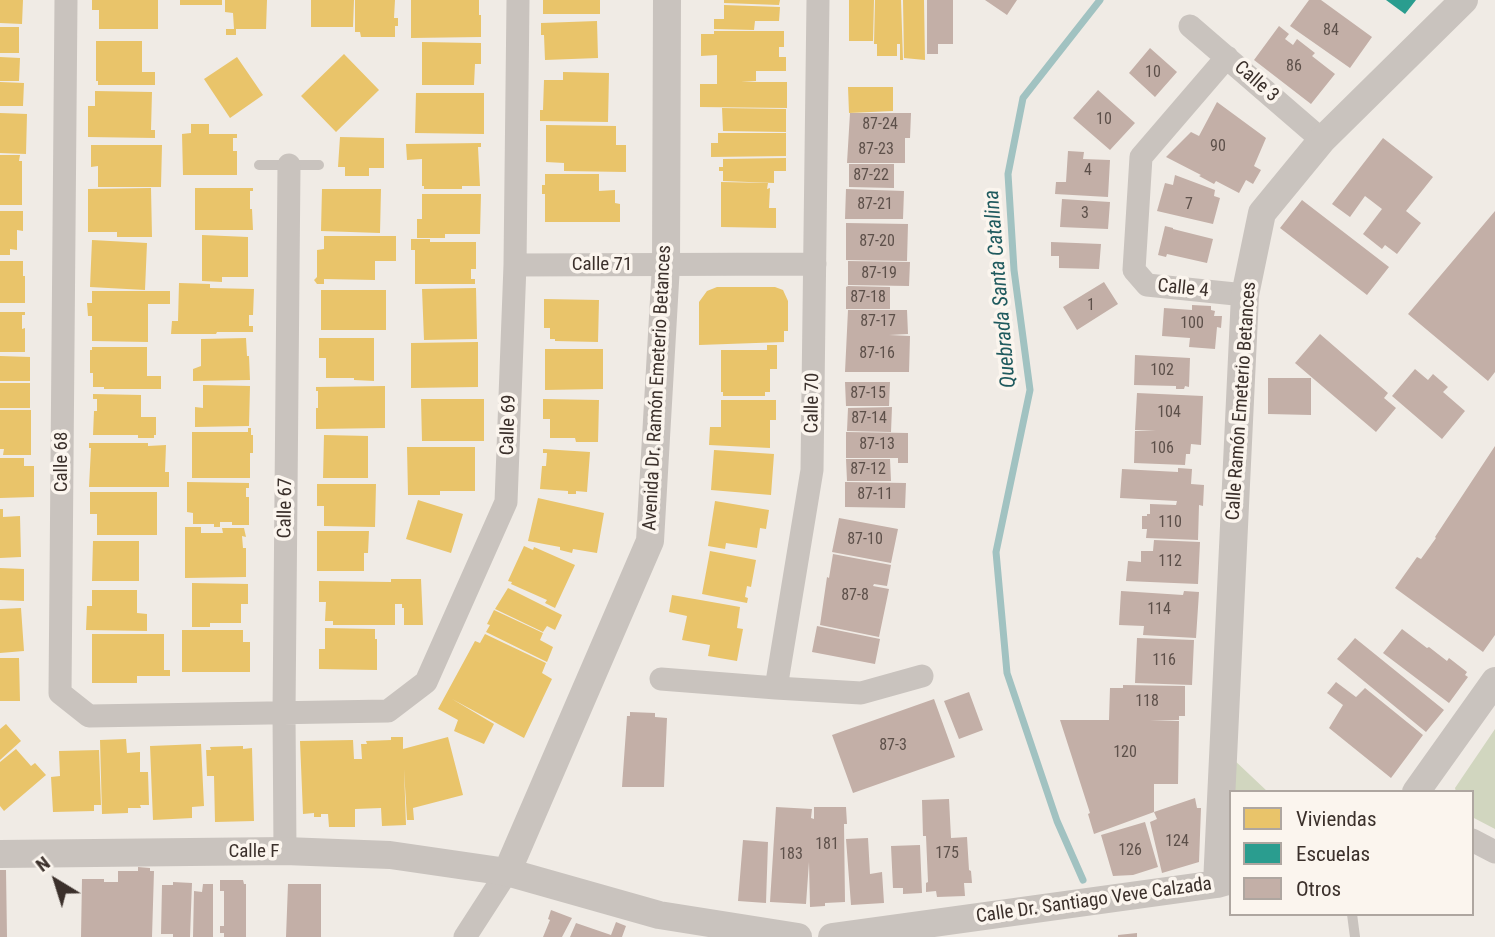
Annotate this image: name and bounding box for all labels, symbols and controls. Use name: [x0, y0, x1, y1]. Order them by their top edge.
house number: 84: [1323, 21, 1339, 41]
street label: Calle 3: [1229, 57, 1283, 107]
house number: 86: [1286, 57, 1302, 77]
house number: 10: [1145, 63, 1161, 83]
house number: 10: [1096, 110, 1112, 130]
house number: 87-24: [862, 115, 898, 135]
house number: 90: [1210, 137, 1226, 157]
house number: 87-23: [858, 140, 894, 160]
house number: 4: [1084, 161, 1092, 181]
house number: 87-22: [853, 166, 889, 186]
water label: Quebrada Santa Catalina: [980, 189, 1022, 389]
house number: 87-21: [857, 195, 893, 215]
house number: 7: [1185, 195, 1193, 215]
house number: 3: [1081, 204, 1089, 224]
house number: 87-20: [859, 232, 895, 252]
street label: Avenida Dr. Ramón Emeterio Betances: [639, 245, 677, 531]
street label: Calle 71: [572, 254, 632, 276]
house number: 87-19: [861, 264, 897, 284]
street label: Calle 4: [1156, 275, 1210, 303]
street label: Calle Ramón Emeterio Betances: [1222, 281, 1262, 521]
house number: 87-18: [850, 288, 886, 308]
house number: 1: [1087, 296, 1095, 316]
house number: 87-17: [860, 312, 896, 332]
house number: 100: [1180, 314, 1204, 334]
house number: 87-16: [859, 344, 895, 364]
house number: 102: [1150, 361, 1174, 381]
street label: Calle 70: [801, 372, 825, 434]
house number: 87-15: [850, 384, 886, 404]
street label: Calle 69: [497, 394, 521, 456]
house number: 104: [1157, 403, 1181, 423]
house number: 87-14: [851, 409, 887, 429]
street label: Calle 68: [51, 432, 73, 492]
house number: 87-13: [859, 435, 895, 455]
house number: 106: [1150, 439, 1174, 459]
house number: 87-12: [850, 460, 886, 480]
street label: Calle 67: [274, 477, 298, 539]
house number: 87-11: [857, 485, 893, 505]
house number: 110: [1158, 513, 1182, 533]
house number: 87-10: [847, 530, 883, 550]
house number: 112: [1158, 552, 1182, 572]
house number: 87-8: [841, 586, 869, 606]
house number: 114: [1147, 600, 1171, 620]
house number: 116: [1152, 651, 1176, 671]
house number: 118: [1135, 692, 1159, 712]
house number: 87-3: [879, 736, 907, 756]
house number: 120: [1113, 743, 1137, 763]
legend: [1229, 790, 1474, 916]
text: Viviendas: [1296, 807, 1376, 831]
house number: 124: [1165, 832, 1189, 852]
house number: 181: [815, 835, 839, 855]
street label: Calle F: [229, 841, 279, 863]
house number: 126: [1118, 841, 1142, 861]
text: Escuelas: [1296, 842, 1370, 866]
house number: 175: [935, 844, 959, 864]
house number: 183: [779, 845, 803, 865]
north arrow: [21, 846, 91, 916]
text: N: [31, 851, 54, 877]
street label: Calle Dr. Santiago Veve Calzada: [975, 873, 1213, 929]
text: Otros: [1296, 877, 1341, 901]

